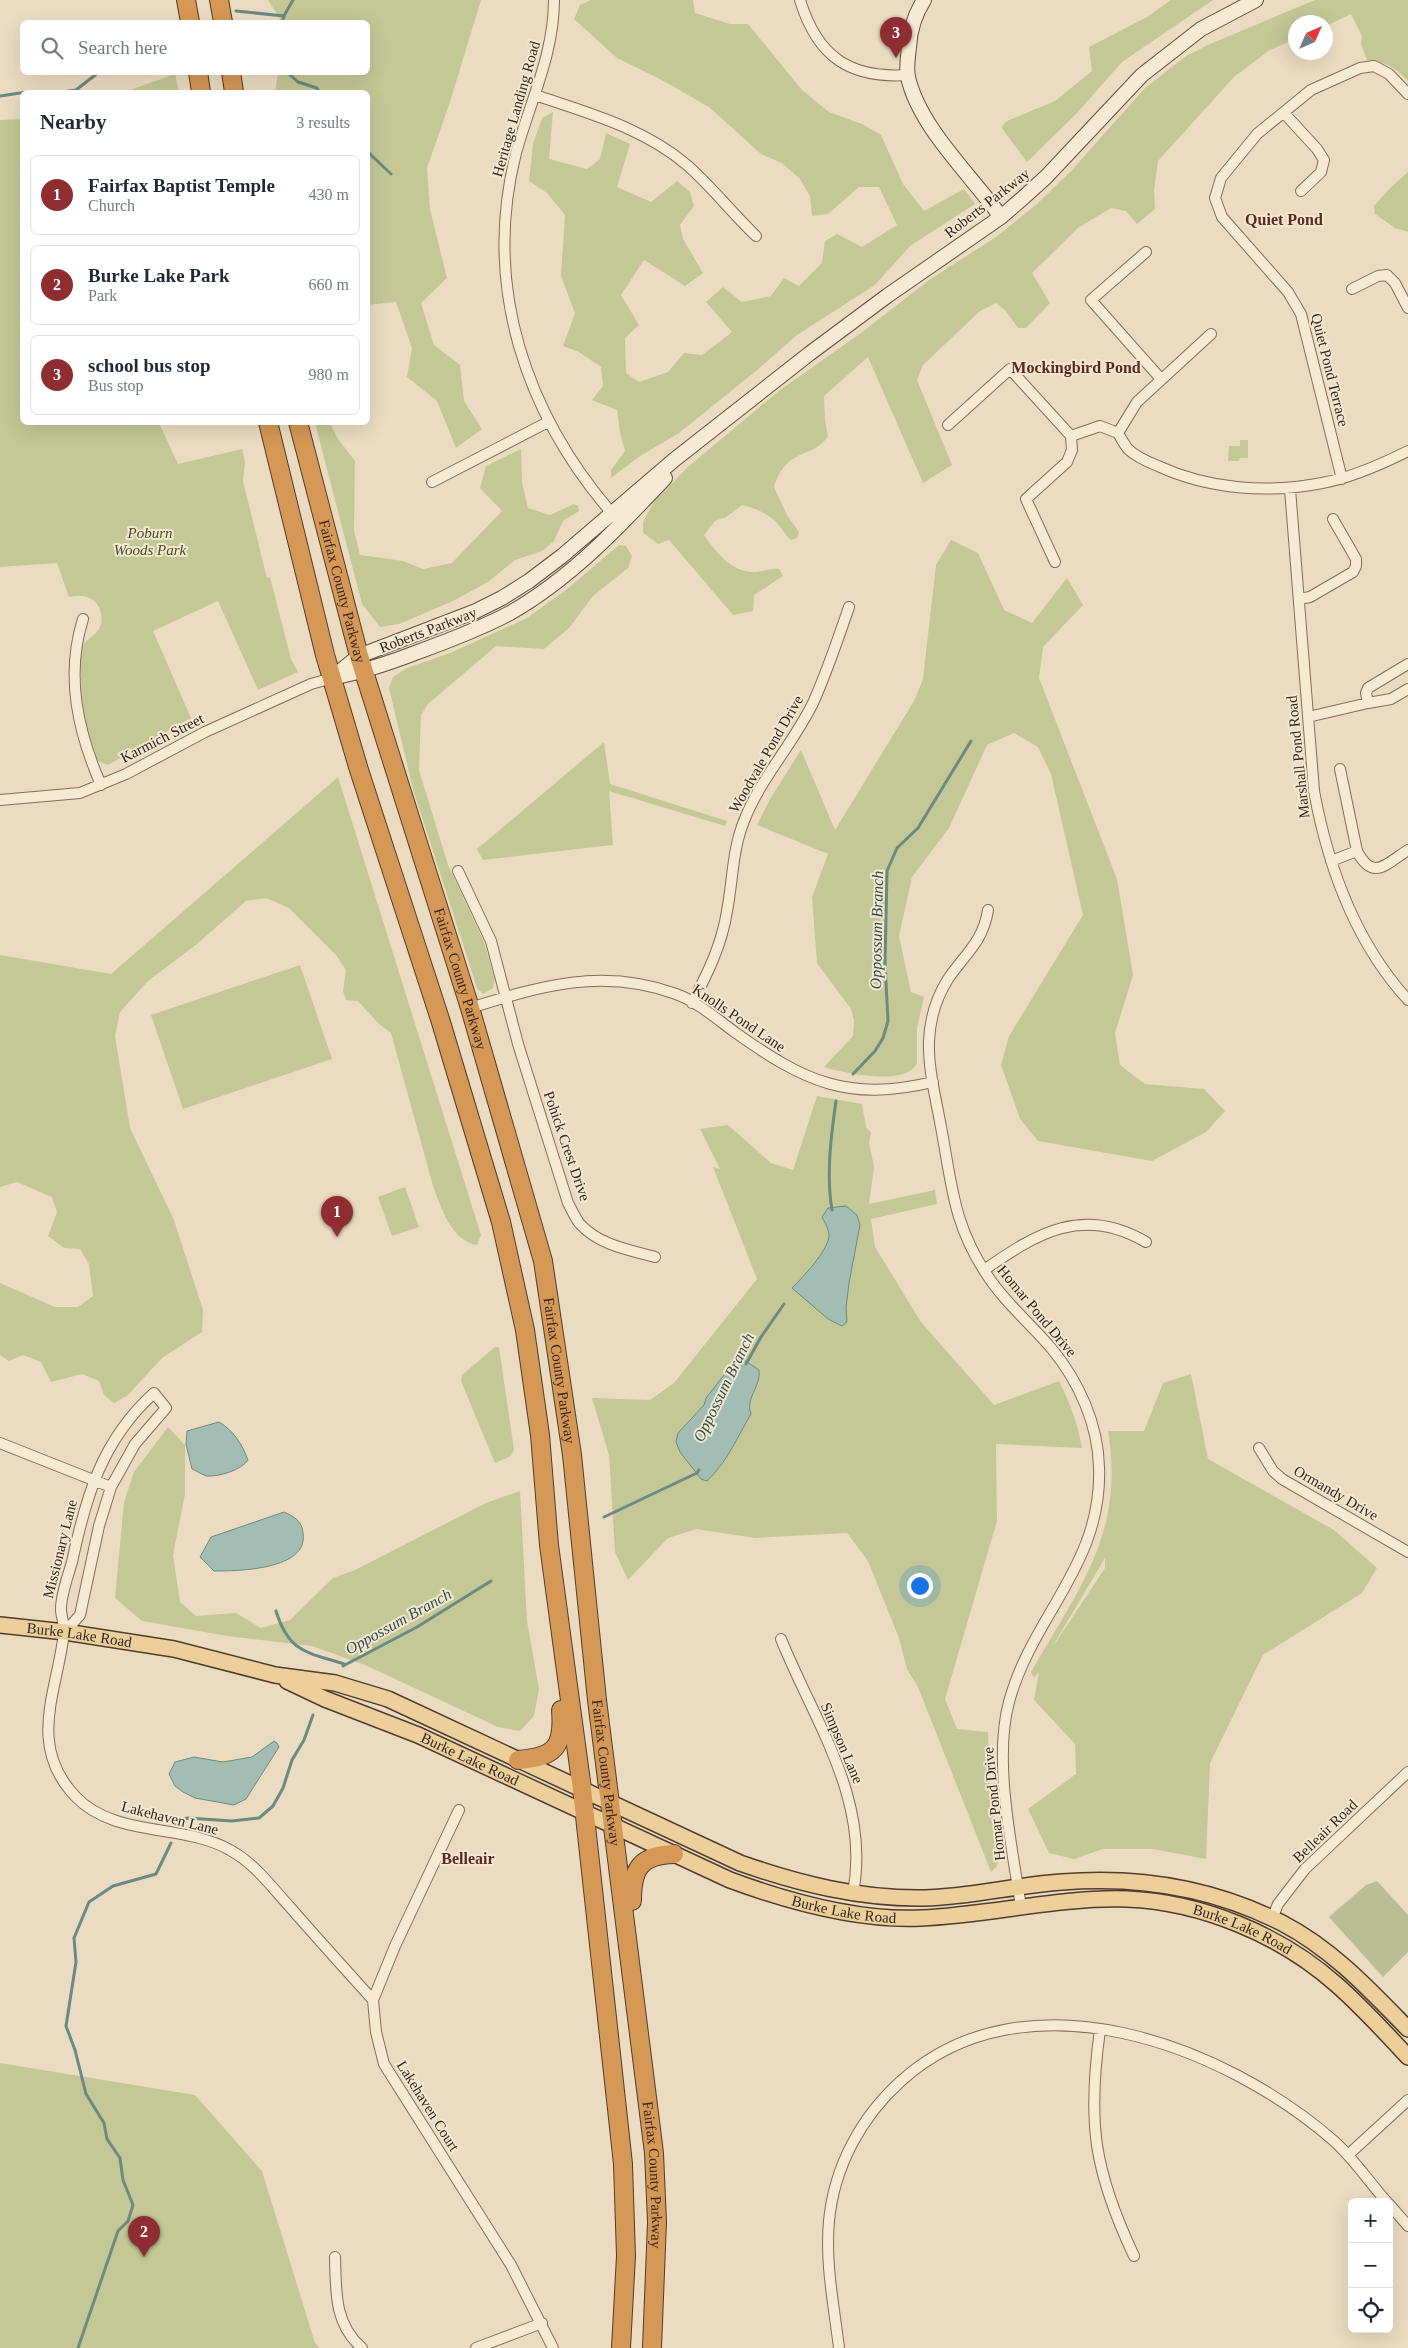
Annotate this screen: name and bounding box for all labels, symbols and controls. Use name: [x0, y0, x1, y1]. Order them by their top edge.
north arrow: [1288, 15, 1333, 60]
pin: 3: [880, 17, 912, 58]
search box: [20, 20, 370, 75]
icon: search: [38, 34, 66, 62]
text: Search here: [78, 37, 167, 58]
street label: Heritage Landing Road: [489, 39, 543, 179]
text: Nearby: [40, 110, 107, 134]
text: 3 results: [296, 114, 350, 131]
street label: Roberts Parkway: [942, 165, 1033, 241]
text: Fairfax Baptist Temple: [88, 175, 275, 196]
text: 1: [53, 186, 61, 203]
text: 430 m: [309, 186, 349, 203]
text: Church: [88, 197, 135, 214]
district label: Quiet Pond: [1245, 211, 1323, 228]
text: Burke Lake Park: [88, 265, 229, 286]
text: 2: [53, 276, 61, 293]
text: 660 m: [309, 276, 349, 293]
text: Park: [88, 287, 117, 304]
street label: Quiet Pond Terrace: [1308, 312, 1352, 429]
text: school bus stop: [88, 355, 211, 376]
district label: Mockingbird Pond: [1011, 359, 1141, 377]
text: 3: [53, 366, 61, 383]
text: 980 m: [309, 366, 349, 383]
text: Bus stop: [88, 377, 144, 394]
street label: Fairfax County Parkway: [316, 518, 369, 666]
park label: Poburn Woods Park: [114, 525, 187, 558]
street label: Roberts Parkway: [377, 604, 479, 656]
street label: Woodvale Pond Drive: [726, 692, 806, 816]
street label: Marshall Pond Road: [1284, 694, 1312, 819]
street label: Karmich Street: [118, 710, 207, 766]
water label: Oppossum Branch: [867, 871, 887, 990]
street label: Fairfax County Parkway: [431, 906, 490, 1052]
street label: Knolls Pond Lane: [690, 981, 789, 1055]
street label: Pohick Crest Drive: [541, 1089, 593, 1203]
pin: 1: [321, 1196, 353, 1237]
street label: Homar Pond Drive: [994, 1262, 1080, 1360]
street label: Fairfax County Parkway: [541, 1296, 578, 1445]
water label: Oppossum Branch: [690, 1330, 758, 1445]
street label: Ormandy Drive: [1291, 1462, 1381, 1524]
street label: Missionary Lane: [40, 1498, 80, 1600]
your location: [907, 1573, 933, 1599]
water label: Oppossum Branch: [342, 1585, 455, 1659]
street label: Burke Lake Road: [26, 1620, 133, 1650]
street label: Fairfax County Parkway: [589, 1699, 623, 1847]
street label: Simpson Lane: [818, 1700, 866, 1786]
street label: Burke Lake Road: [419, 1730, 522, 1789]
street label: Homar Pond Drive: [980, 1746, 1008, 1862]
street label: Belleair Road: [1290, 1796, 1361, 1866]
street label: Lakehaven Lane: [120, 1798, 221, 1838]
district label: Belleair: [441, 1850, 495, 1867]
street label: Burke Lake Road: [790, 1892, 897, 1926]
street label: Burke Lake Road: [1191, 1901, 1295, 1958]
street label: Lakehaven Court: [394, 2058, 463, 2155]
street label: Fairfax County Parkway: [640, 2100, 665, 2249]
map controls: [1348, 2198, 1393, 2333]
button: +: [1348, 2198, 1393, 2243]
pin: 2: [128, 2216, 160, 2257]
button: −: [1348, 2243, 1393, 2288]
button: locate: [1348, 2288, 1393, 2333]

